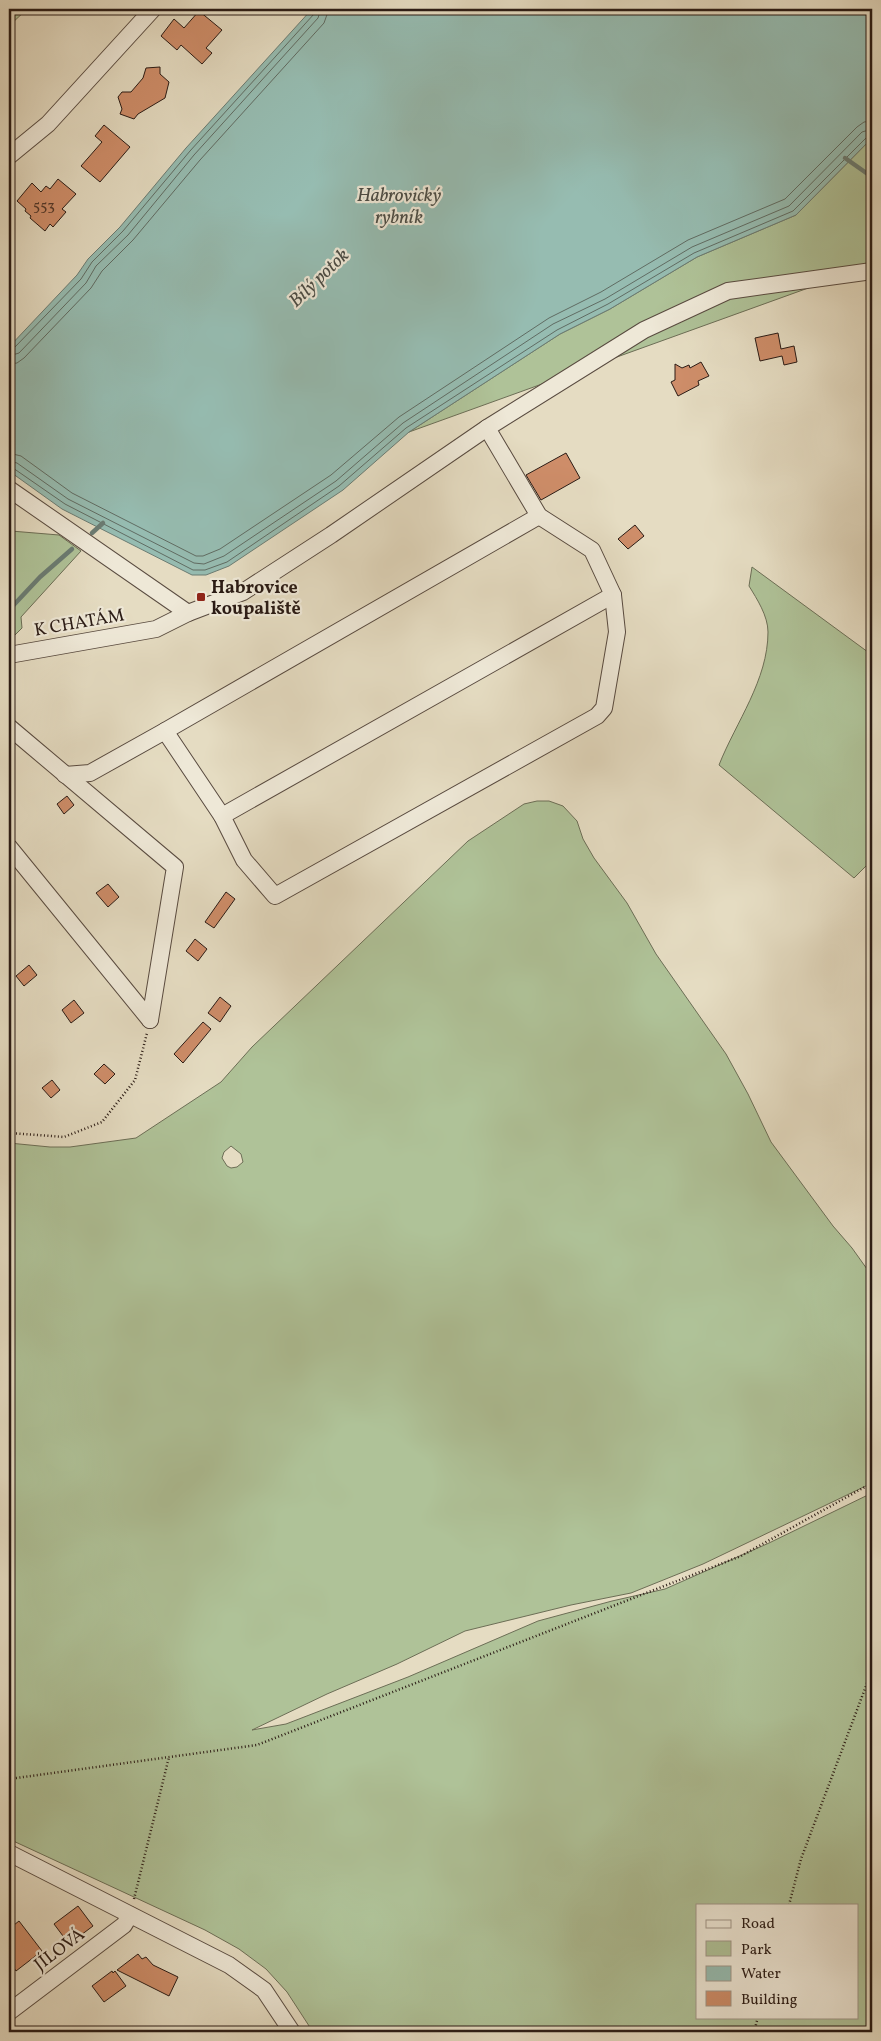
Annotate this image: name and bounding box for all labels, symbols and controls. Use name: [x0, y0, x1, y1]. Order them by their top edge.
water label: Habrovický rybník: [357, 183, 442, 231]
house number: 553: [33, 196, 55, 217]
water label: Bílý potok: [283, 243, 355, 314]
place label: Habrovice koupaliště: [211, 576, 301, 622]
marker: Habrovice koupaliště: [195, 591, 207, 603]
street label: K CHATÁM: [32, 603, 127, 644]
legend: [696, 1904, 858, 2018]
text: Road: [741, 1914, 775, 1935]
street label: JÍLOVÁ: [29, 1923, 91, 1978]
text: Park: [741, 1940, 772, 1961]
text: Water: [741, 1964, 781, 1985]
text: Building: [741, 1990, 798, 2011]

